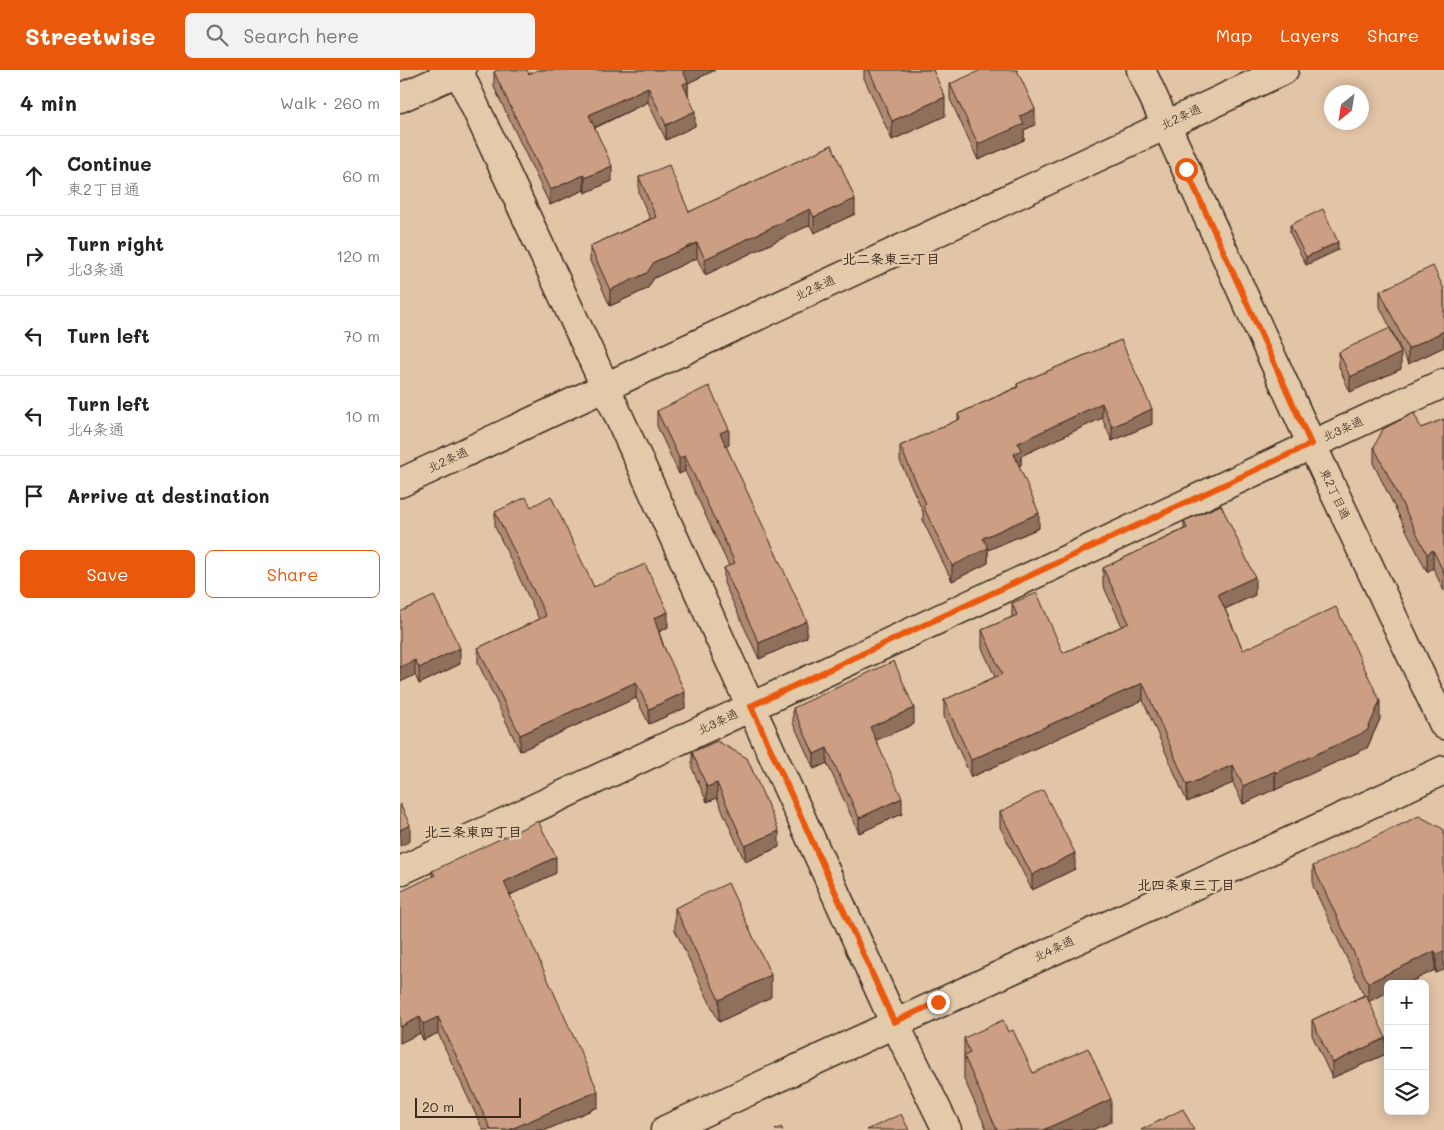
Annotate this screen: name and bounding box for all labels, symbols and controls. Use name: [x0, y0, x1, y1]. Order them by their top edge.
search box: [185, 13, 535, 58]
text: Streetwise: [25, 20, 155, 51]
icon: search: [203, 21, 231, 49]
text: Search here: [243, 23, 359, 48]
text: Map: [1216, 23, 1252, 47]
text: Layers: [1280, 23, 1339, 47]
text: Share: [1367, 23, 1419, 47]
north arrow: [1324, 85, 1369, 130]
text: 4 min: [20, 89, 77, 116]
text: Walk · 260 m: [280, 92, 380, 113]
street label: 北2条通: [1158, 100, 1203, 132]
text: Continue: [67, 151, 152, 176]
route start: [1175, 158, 1198, 181]
icon: ahead: [20, 162, 48, 190]
text: 60 m: [343, 165, 380, 186]
text: 東2丁目通: [67, 178, 140, 199]
text: Turn right: [67, 231, 164, 256]
icon: right: [20, 242, 48, 270]
text: 120 m: [336, 245, 380, 266]
district label: 北二条東三丁目: [842, 249, 940, 268]
text: 北3条通: [67, 258, 124, 279]
street label: 北2条通: [792, 271, 837, 303]
icon: left: [20, 322, 48, 350]
text: Turn left: [67, 323, 150, 348]
text: 70 m: [343, 325, 380, 346]
text: Turn left: [67, 391, 150, 416]
icon: left: [20, 402, 48, 430]
text: 10 m: [345, 405, 380, 426]
street label: 北3条通: [1320, 412, 1366, 444]
text: 北4条通: [67, 418, 124, 439]
street label: 北2条通: [425, 443, 470, 475]
street label: 東2丁目通: [1317, 465, 1355, 522]
icon: arrive: [20, 482, 48, 510]
text: Arrive at destination: [67, 483, 270, 508]
button: Save: [20, 550, 195, 598]
button: Share: [205, 550, 380, 598]
street label: 北3条通: [695, 705, 740, 737]
district label: 北三条東四丁目: [424, 822, 522, 841]
district label: 北四条東三丁目: [1137, 875, 1235, 894]
street label: 北4条通: [1031, 932, 1076, 964]
map controls: [1384, 980, 1429, 1115]
button: +: [1384, 980, 1429, 1025]
route end: [927, 991, 950, 1014]
button: −: [1384, 1025, 1429, 1070]
button: layers: [1384, 1070, 1429, 1115]
scale bar: [415, 1095, 521, 1118]
text: 20 m: [422, 1097, 454, 1116]

